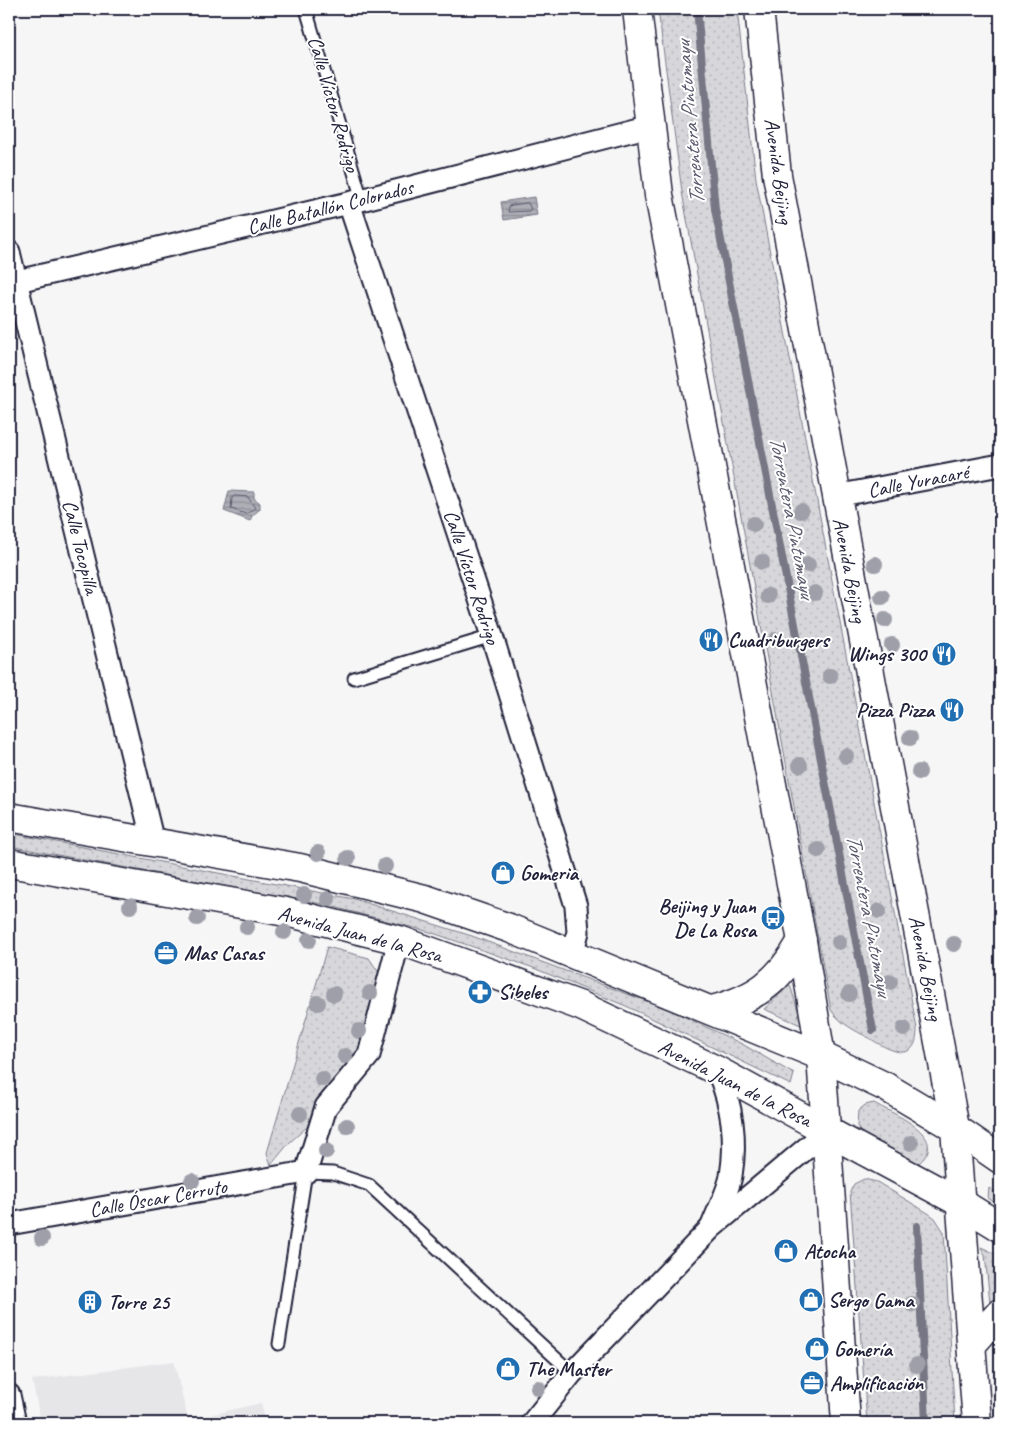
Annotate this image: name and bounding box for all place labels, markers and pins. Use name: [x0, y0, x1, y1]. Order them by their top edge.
restaurant icon: Cuadriburgers: [698, 627, 724, 653]
place label: Cuadriburgers: [728, 627, 831, 653]
place label: Wings 300: [848, 641, 929, 667]
restaurant icon: Wings 300: [931, 641, 957, 667]
place label: Pizza Pizza: [856, 697, 936, 723]
restaurant icon: Pizza Pizza: [939, 697, 965, 723]
shop icon: Gomeria: [490, 860, 516, 886]
place label: Gomeria: [520, 860, 580, 886]
place label: Beijing y Juan De La Rosa: [658, 893, 758, 943]
bus stop icon: Beijing y Juan De La Rosa: [760, 905, 786, 931]
office icon: Mas Casas: [153, 940, 179, 966]
place label: Mas Casas: [184, 940, 266, 966]
pharmacy icon: Sibeles: [467, 979, 493, 1005]
place label: Sibeles: [498, 979, 550, 1005]
shop icon: Atocha: [773, 1238, 799, 1264]
place label: Atocha: [804, 1238, 857, 1264]
shop icon: Sergo Gama: [798, 1287, 824, 1313]
place label: Sergo Gama: [828, 1287, 915, 1313]
building icon: Torre 25: [77, 1289, 103, 1315]
place label: Torre 25: [108, 1289, 171, 1315]
shop icon: Gomería: [804, 1336, 830, 1362]
place label: Gomería: [834, 1336, 893, 1362]
shop icon: The Master: [495, 1356, 521, 1382]
place label: The Master: [526, 1356, 613, 1382]
office icon: Amplificación: [799, 1370, 825, 1396]
place label: Amplificación: [830, 1370, 924, 1396]

